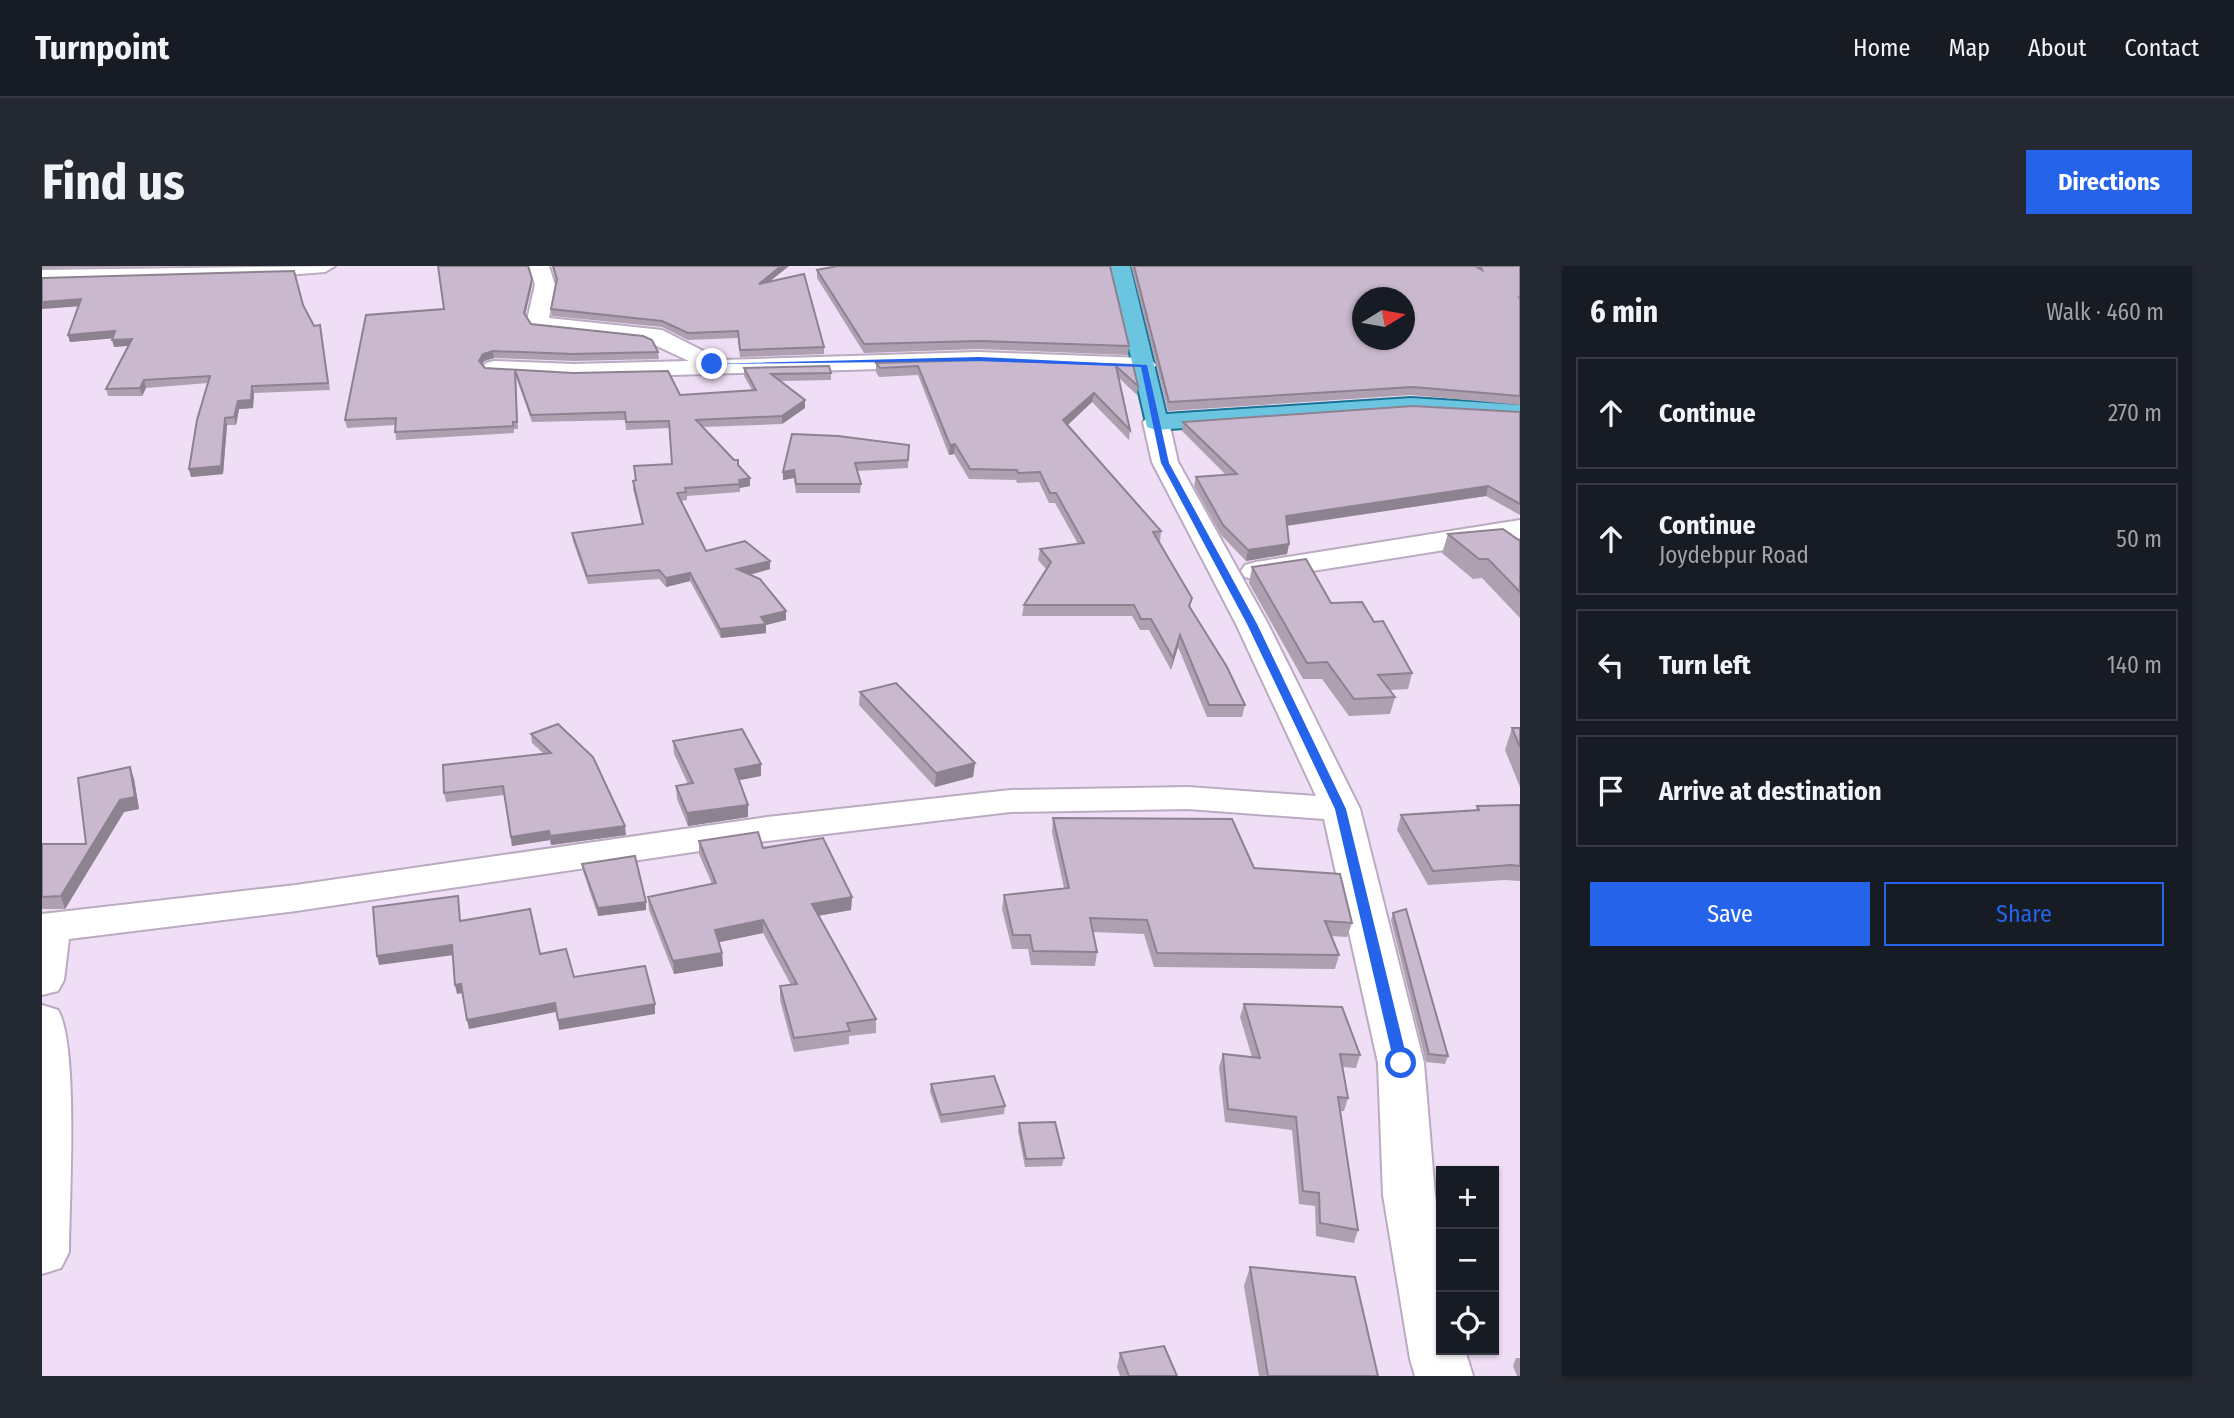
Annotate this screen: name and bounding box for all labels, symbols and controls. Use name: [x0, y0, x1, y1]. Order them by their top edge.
text: Turnpoint: [35, 28, 169, 68]
text: Home: [1853, 34, 1910, 62]
text: Map: [1948, 34, 1990, 62]
text: About: [2028, 34, 2086, 62]
text: Contact: [2124, 34, 2199, 62]
button: Directions: [2026, 150, 2192, 214]
text: Find us: [42, 153, 185, 212]
north arrow: [1352, 287, 1415, 350]
text: 6 min: [1590, 294, 1658, 330]
text: Walk · 460 m: [2046, 298, 2164, 326]
route end: [696, 348, 727, 379]
icon: ahead: [1592, 394, 1630, 432]
text: Continue: [1659, 398, 1756, 429]
text: 270 m: [2108, 399, 2162, 427]
text: Continue: [1659, 510, 1756, 541]
icon: ahead: [1592, 520, 1630, 558]
text: 50 m: [2116, 525, 2162, 553]
text: Joydebpur Road: [1659, 541, 1809, 569]
icon: left: [1592, 646, 1630, 684]
text: Turn left: [1659, 650, 1751, 681]
text: 140 m: [2107, 651, 2162, 679]
icon: arrive: [1592, 772, 1630, 810]
text: Arrive at destination: [1659, 776, 1882, 807]
button: Save: [1590, 882, 1870, 946]
button: Share: [1884, 882, 2164, 946]
route start: [1385, 1047, 1416, 1078]
map controls: [1436, 1166, 1499, 1355]
button: +: [1436, 1166, 1499, 1229]
button: −: [1436, 1229, 1499, 1292]
button: locate: [1436, 1292, 1499, 1355]

